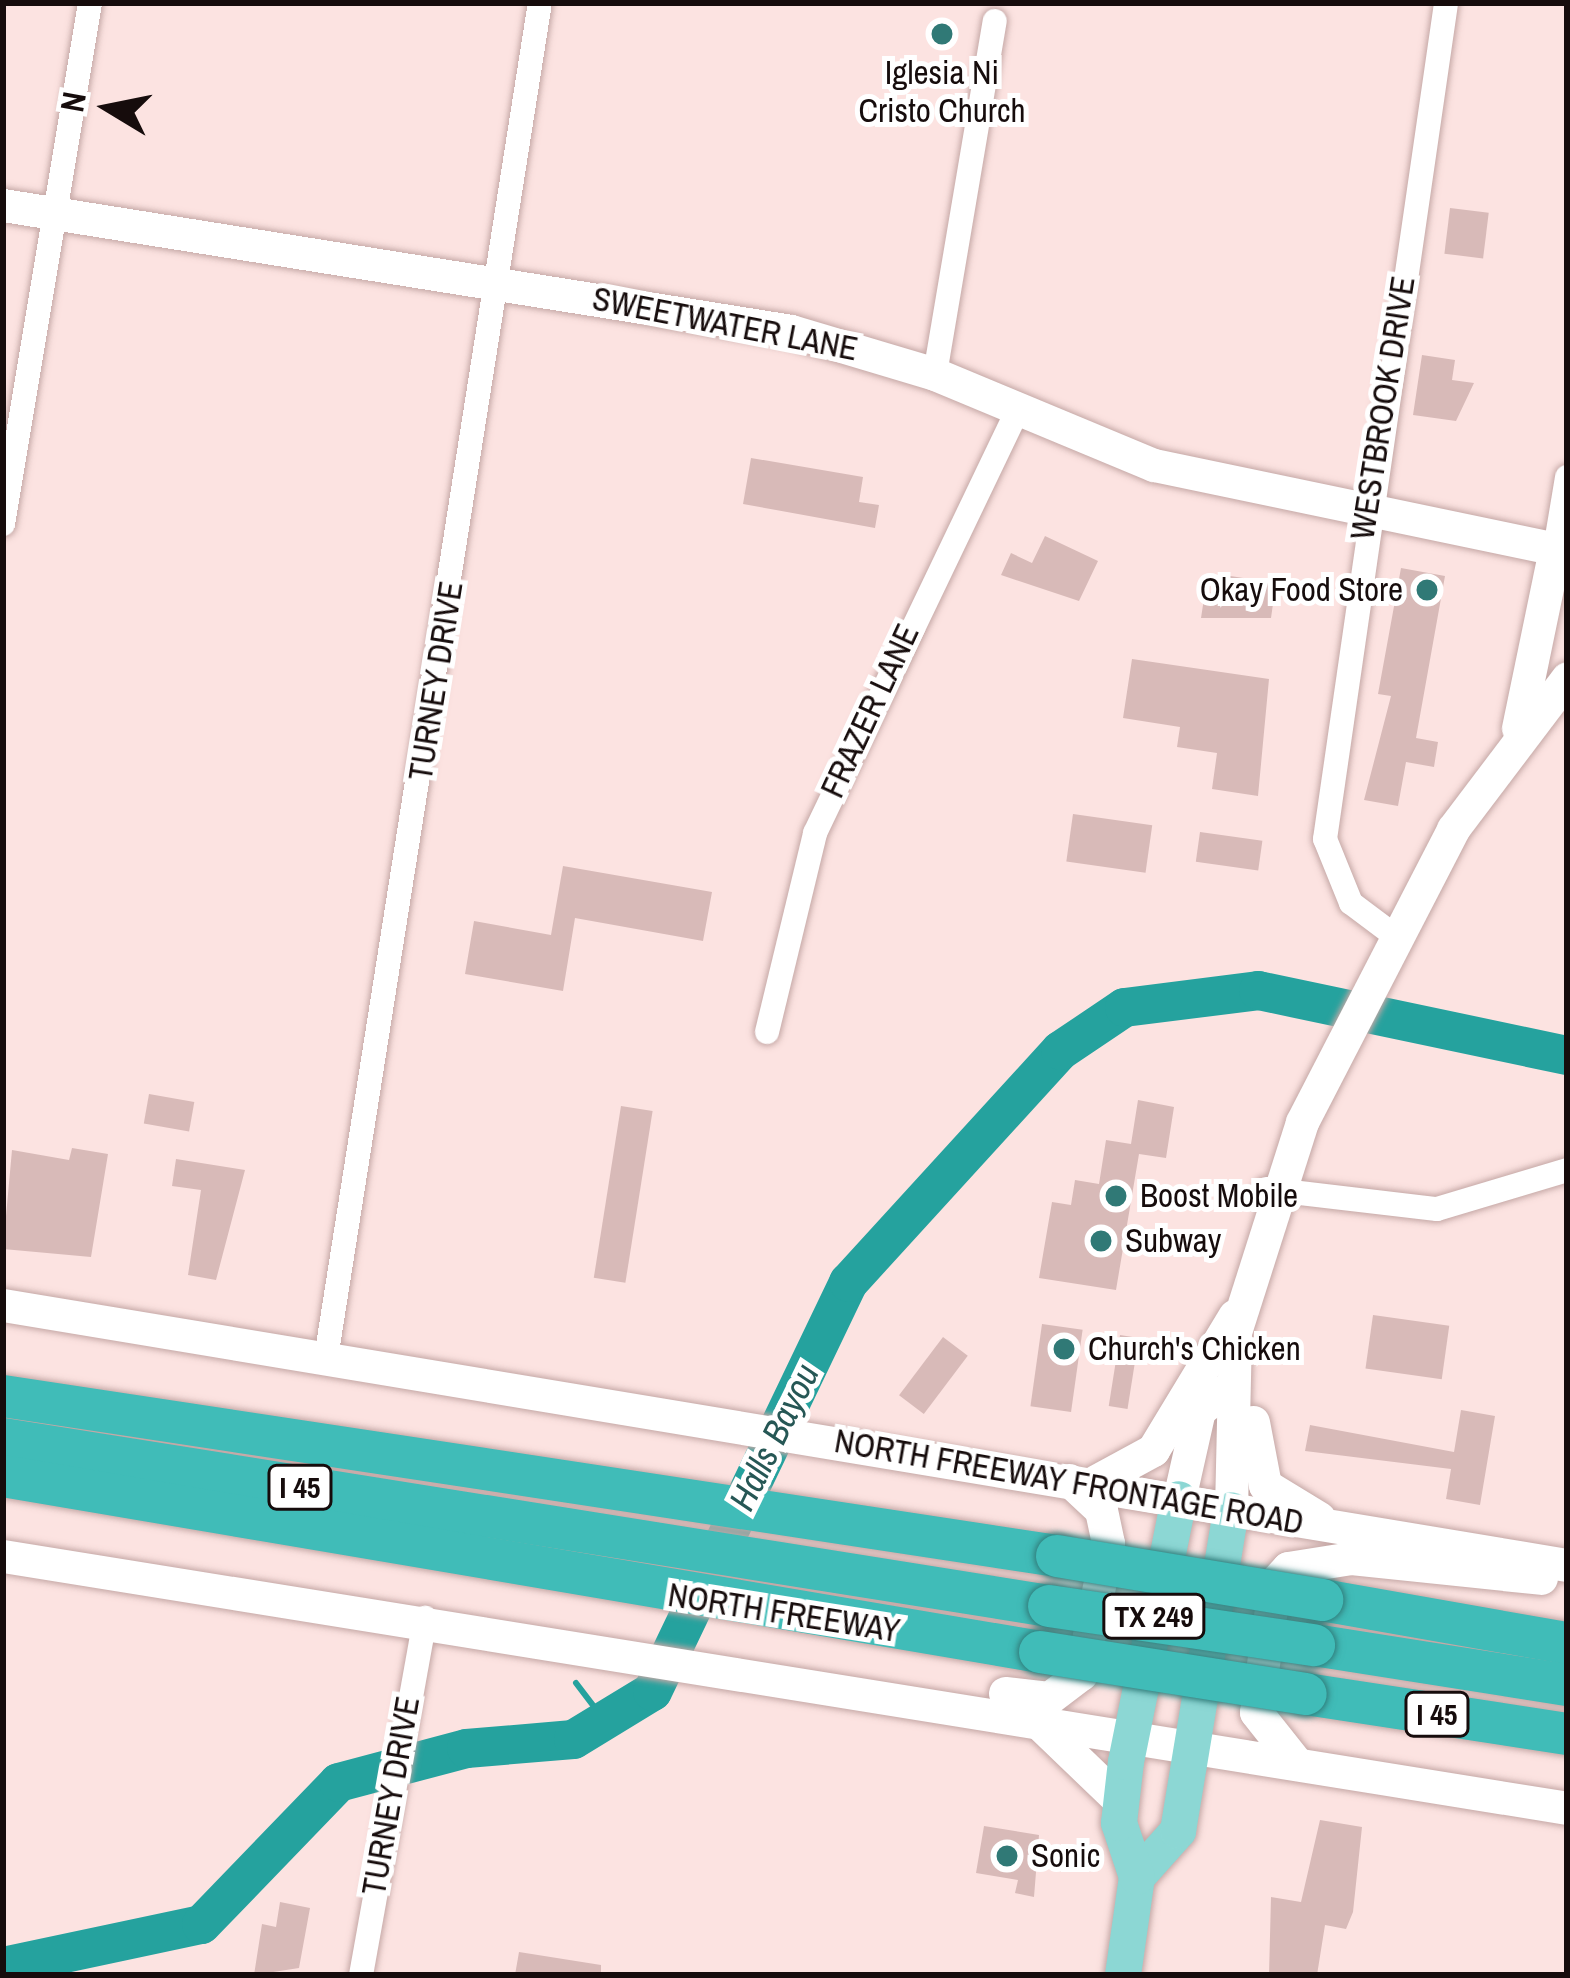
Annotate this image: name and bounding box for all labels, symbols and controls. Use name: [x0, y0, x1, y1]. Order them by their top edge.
marker: Iglesia Ni Cristo Church: [929, 21, 955, 47]
north arrow: [48, 48, 168, 168]
place label: Iglesia Ni Cristo Church: [859, 53, 1025, 131]
text: N: [49, 88, 96, 115]
street label: WESTBROOK DRIVE: [1343, 273, 1423, 543]
street label: SWEETWATER LANE: [589, 279, 861, 369]
place label: Okay Food Store: [1200, 570, 1403, 610]
marker: Okay Food Store: [1414, 577, 1440, 603]
street label: TURNEY DRIVE: [401, 578, 471, 784]
street label: FRAZER LANE: [813, 618, 927, 804]
place label: Boost Mobile: [1140, 1176, 1298, 1216]
marker: Boost Mobile: [1103, 1183, 1129, 1209]
place label: Subway: [1125, 1221, 1221, 1261]
marker: Subway: [1088, 1228, 1114, 1254]
place label: Church's Chicken: [1088, 1329, 1301, 1369]
marker: Church's Chicken: [1051, 1336, 1077, 1362]
water label: Halls Bayou: [720, 1357, 828, 1517]
street label: NORTH FREEWAY FRONTAGE ROAD: [831, 1421, 1307, 1543]
road number: I 45: [267, 1463, 333, 1511]
street label: NORTH FREEWAY: [665, 1575, 903, 1651]
road number: TX 249: [1100, 1592, 1208, 1640]
road number: I 45: [1404, 1690, 1470, 1738]
street label: TURNEY DRIVE: [354, 1693, 428, 1899]
place label: Sonic: [1031, 1836, 1100, 1876]
marker: Sonic: [994, 1843, 1020, 1869]

